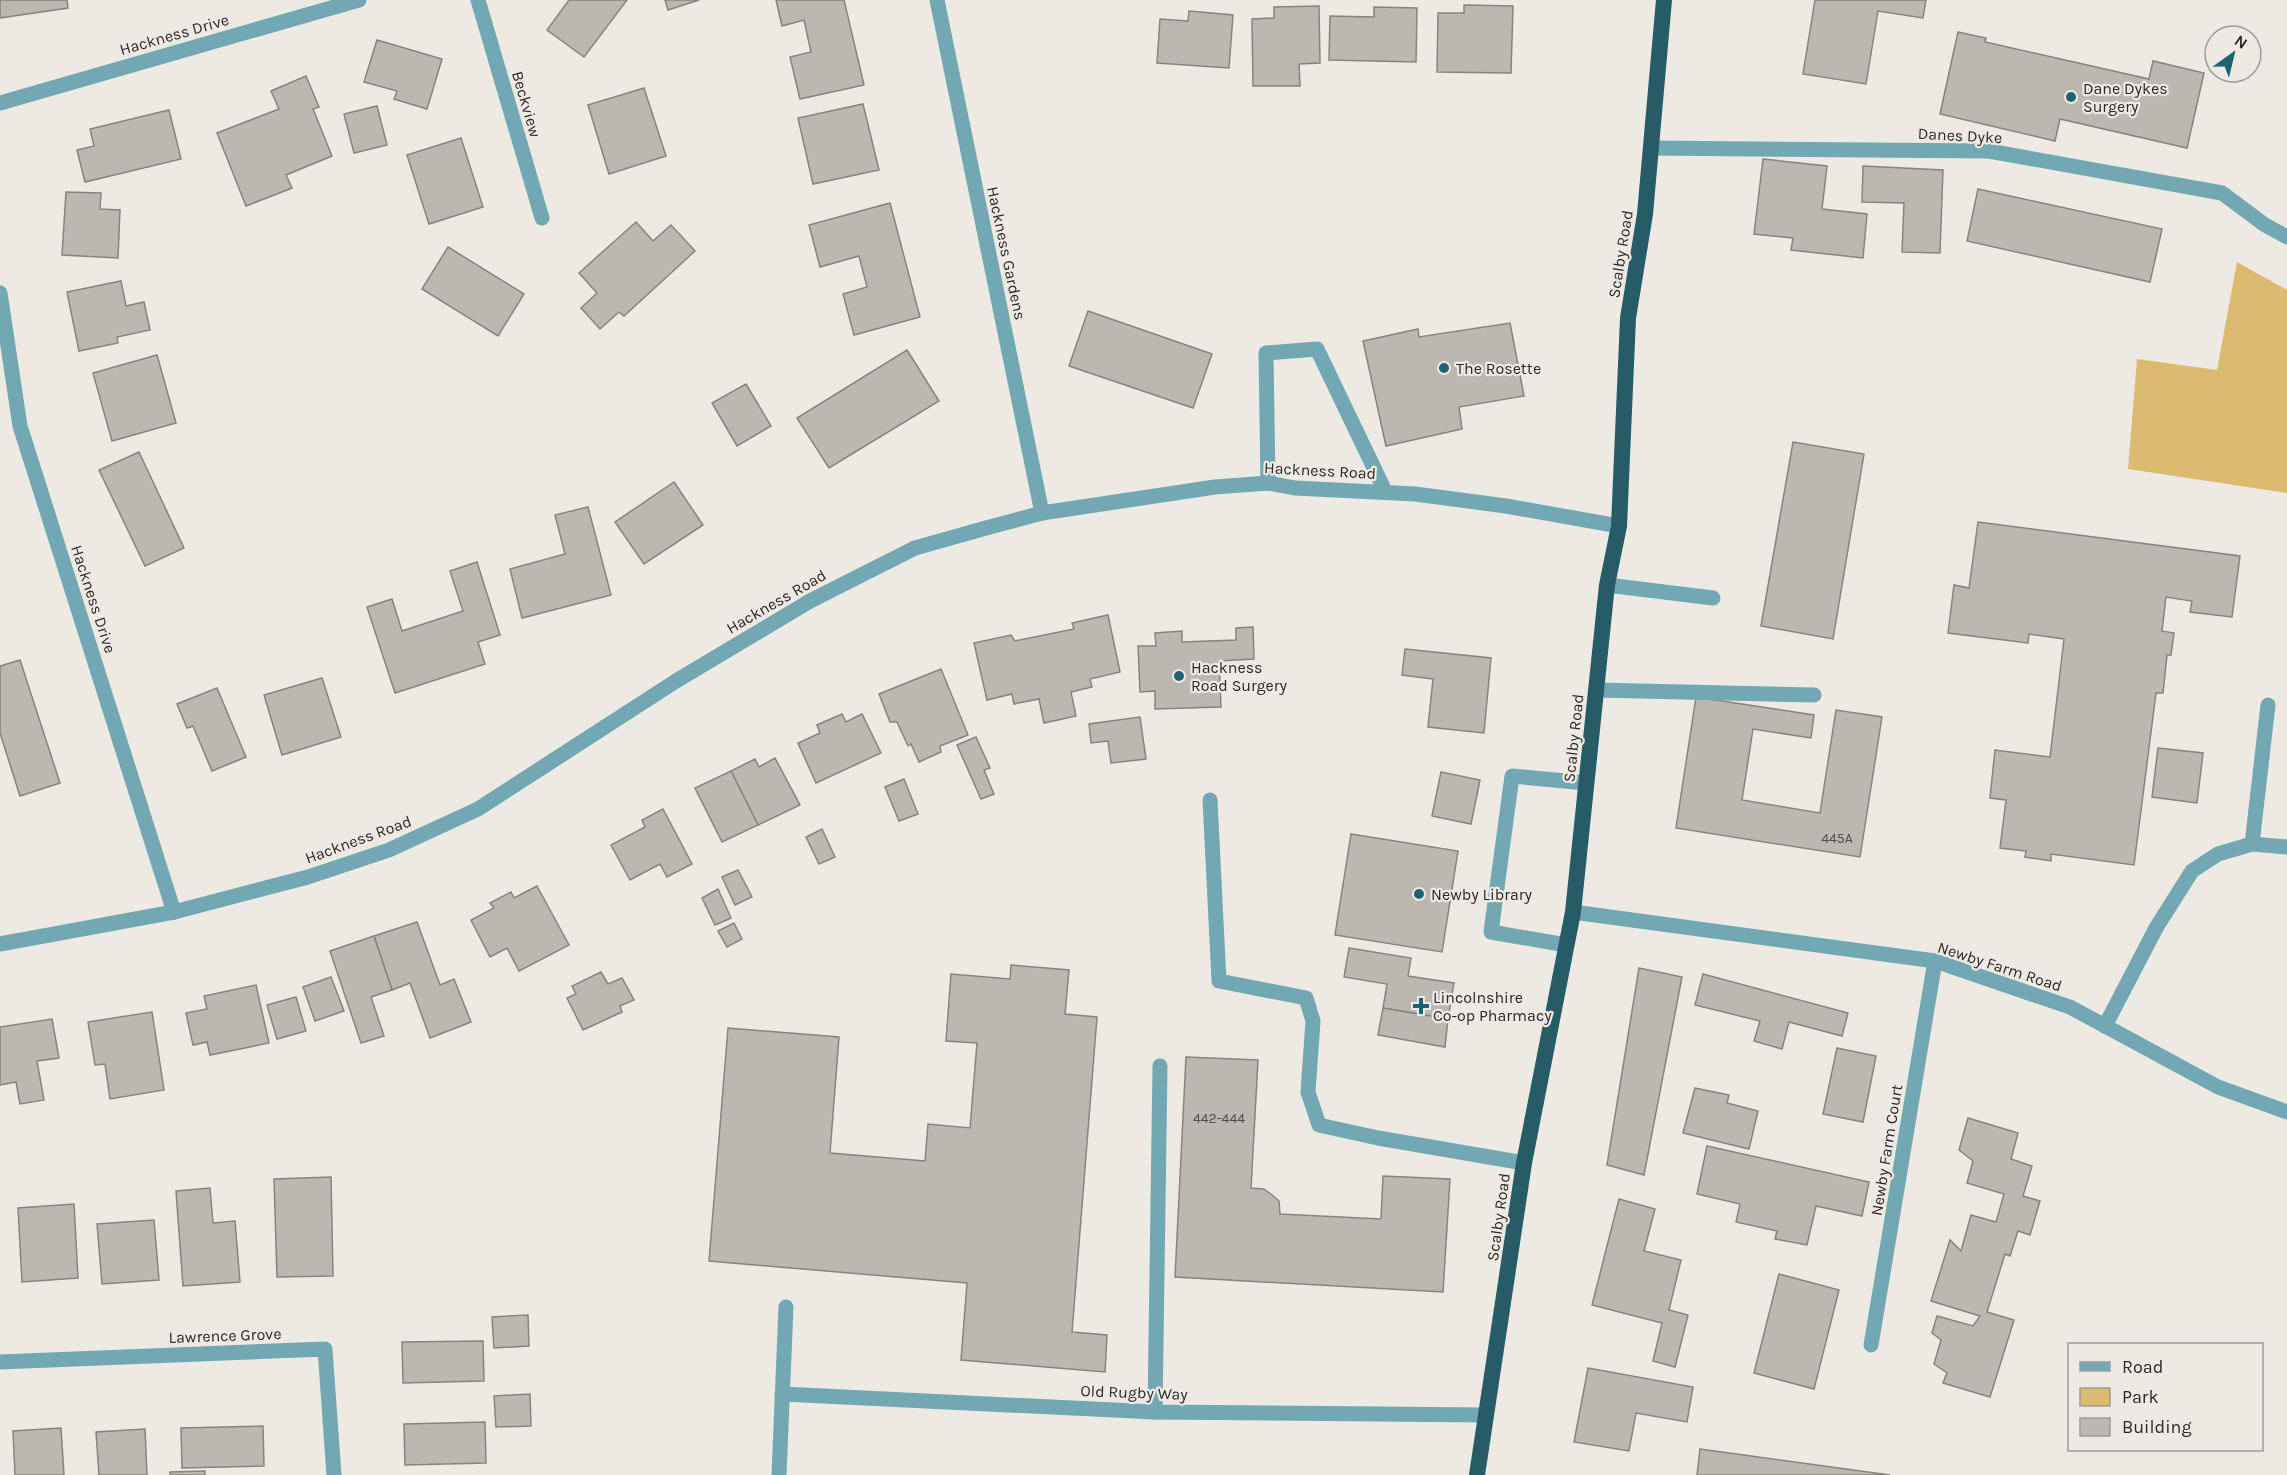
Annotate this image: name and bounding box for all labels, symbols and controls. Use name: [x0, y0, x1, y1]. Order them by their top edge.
street label: Hackness Drive: [117, 10, 231, 59]
north arrow: [2203, 24, 2263, 84]
text: N: [2231, 31, 2251, 53]
street label: Beckview: [508, 69, 545, 140]
place label: Dane Dykes Surgery: [2083, 79, 2168, 116]
marker: Dane Dykes Surgery: [2064, 90, 2078, 104]
street label: Danes Dyke: [1917, 124, 2003, 147]
street label: Hackness Gardens: [983, 185, 1030, 322]
street label: Scalby Road: [1604, 209, 1637, 299]
place label: The Rosette: [1456, 359, 1541, 378]
marker: The Rosette: [1437, 361, 1451, 375]
street label: Hackness Road: [1263, 458, 1376, 483]
street label: Hackness Drive: [67, 543, 120, 656]
street label: Hackness Road: [723, 565, 830, 638]
place label: Hackness Road Surgery: [1191, 658, 1288, 695]
marker: Hackness Road Surgery: [1172, 669, 1186, 683]
street label: Scalby Road: [1559, 693, 1588, 783]
street label: Hackness Road: [302, 811, 414, 868]
house number: 445A: [1821, 830, 1853, 847]
place label: Newby Library: [1431, 885, 1533, 904]
marker: Newby Library: [1412, 887, 1426, 901]
street label: Newby Farm Road: [1935, 937, 2064, 996]
place label: Lincolnshire Co-op Pharmacy: [1433, 988, 1552, 1025]
marker: Lincolnshire Co-op Pharmacy: [1414, 999, 1428, 1013]
street label: Newby Farm Court: [1867, 1083, 1906, 1217]
house number: 442-444: [1193, 1110, 1245, 1127]
street label: Scalby Road: [1483, 1172, 1514, 1262]
street label: Lawrence Grove: [168, 1324, 282, 1347]
legend: [2068, 1343, 2263, 1451]
text: Road: [2122, 1356, 2163, 1378]
street label: Old Rugby Way: [1080, 1381, 1189, 1404]
text: Park: [2122, 1386, 2159, 1408]
text: Building: [2122, 1416, 2192, 1438]

